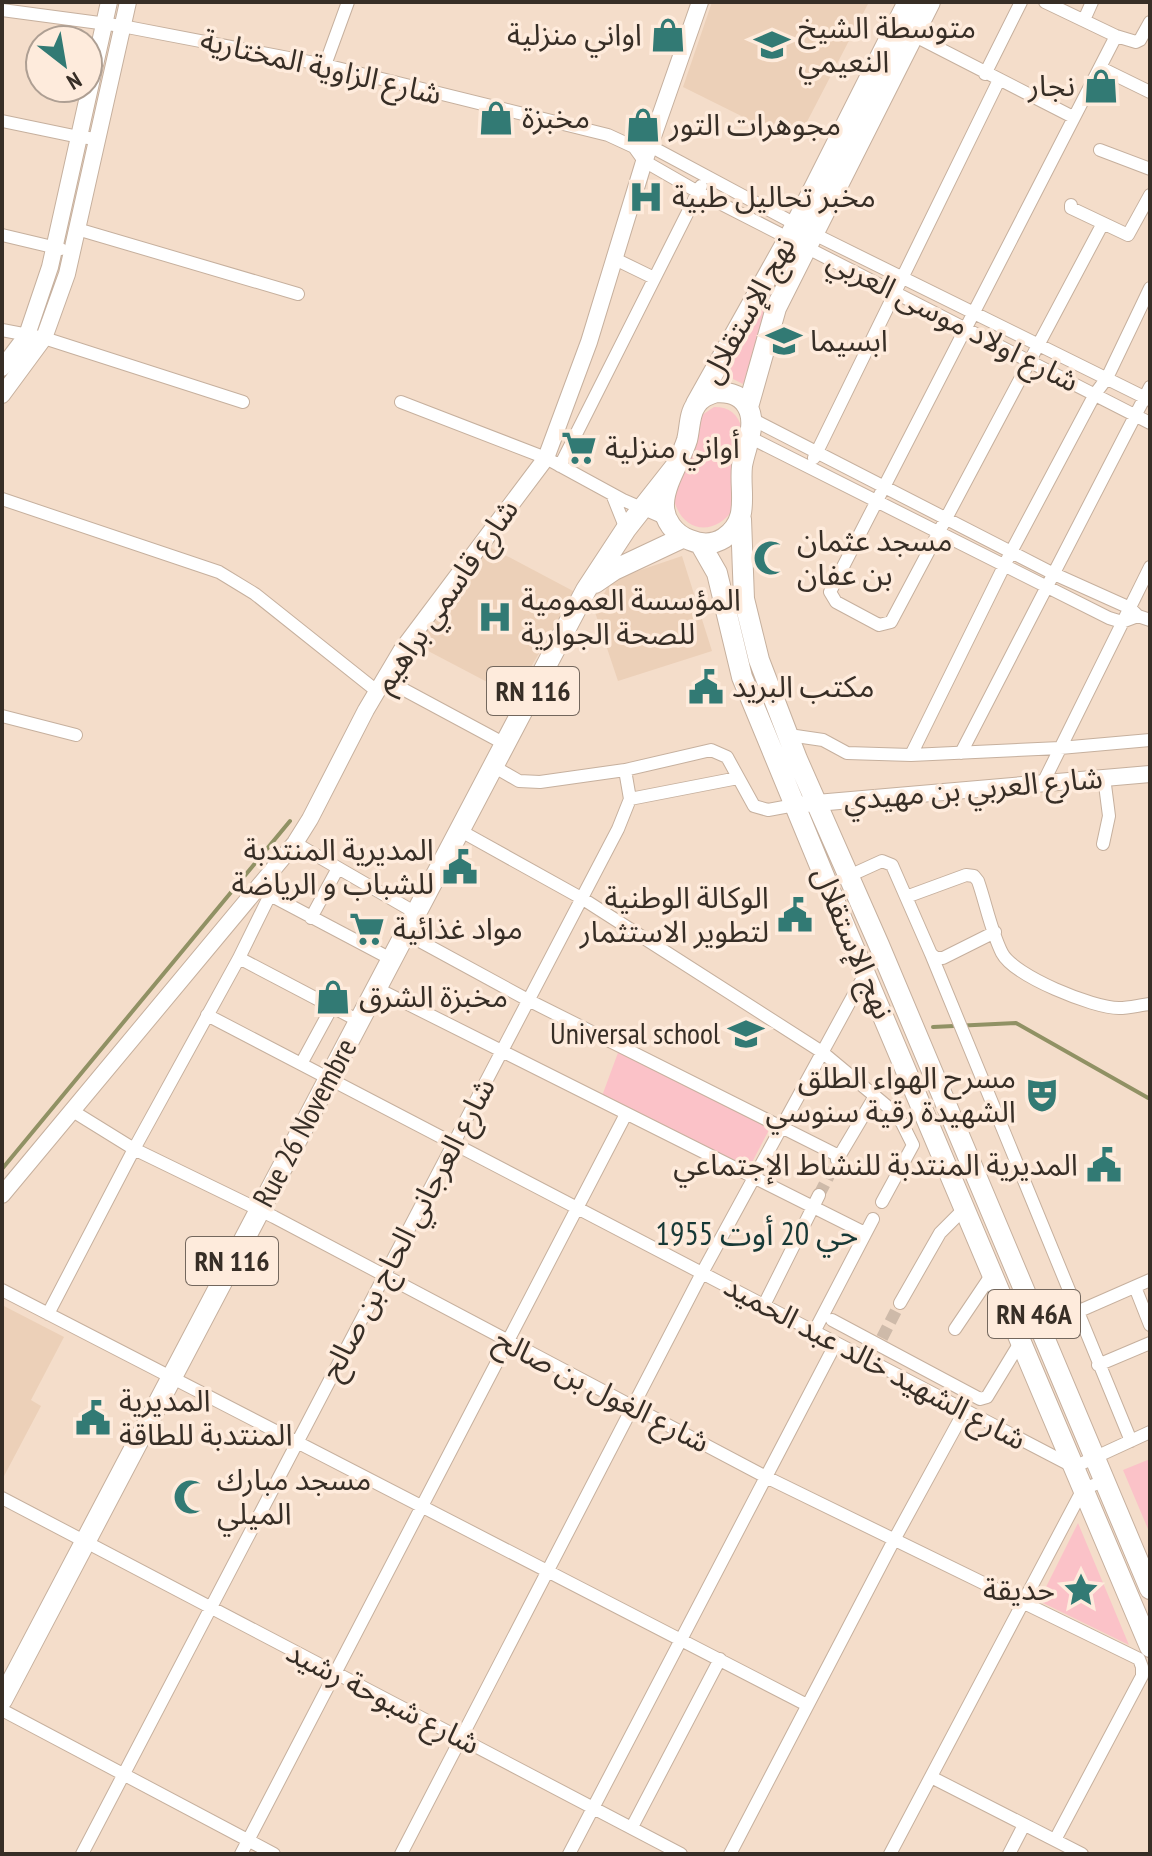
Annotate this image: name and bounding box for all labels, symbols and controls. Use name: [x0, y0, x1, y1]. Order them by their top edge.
place label: متوسطة الشيخ النعيمي: [798, 7, 976, 85]
place label: اواني منزلية: [507, 14, 642, 58]
shop icon: اواني منزلية: [649, 16, 687, 54]
street label: شارع الزاوية المختارية: [196, 19, 446, 116]
north arrow: [24, 24, 104, 104]
school or university icon: متوسطة الشيخ النعيمي: [753, 26, 791, 64]
place label: نجار: [1027, 65, 1075, 104]
text: N: [62, 66, 87, 96]
shop icon: نجار: [1082, 67, 1120, 105]
place label: مخبزة: [522, 97, 590, 136]
shop icon: مخبزة: [477, 99, 515, 137]
place label: مجوهرات التور: [668, 104, 841, 143]
shop icon: مجوهرات التور: [624, 106, 662, 144]
place label: مخبر تحاليل طبية: [672, 176, 876, 215]
hospital icon: مخبر تحاليل طبية: [627, 178, 665, 216]
street label: نهج الإستقلال: [690, 229, 807, 392]
street label: شارع اولاد موسى العربي: [819, 239, 1086, 404]
place label: ابسيما: [810, 320, 888, 359]
school or university icon: ابسيما: [765, 322, 803, 360]
place label: أواني منزلية: [605, 427, 740, 471]
supermarket icon: أواني منزلية: [560, 429, 598, 467]
street label: شارع قاسمي براهيم: [363, 491, 530, 703]
place label: مسجد عثمان بن عفان: [797, 520, 953, 593]
mosque icon: مسجد عثمان بن عفان: [752, 539, 790, 577]
place label: المؤسسة العمومية للصحة الجوارية: [521, 579, 741, 652]
hospital icon: المؤسسة العمومية للصحة الجوارية: [476, 598, 514, 636]
place label: مكتب البريد: [732, 666, 874, 705]
road number: RN 116: [487, 667, 579, 715]
public building icon: مكتب البريد: [687, 668, 725, 706]
street label: شارع العربي بن مهيدي: [842, 757, 1105, 823]
place label: المديرية المنتدبة للشباب و الرياضة: [231, 829, 434, 902]
public building icon: المديرية المنتدبة للشباب و الرياضة: [441, 848, 479, 886]
street label: نهج الإستقلال: [801, 860, 904, 1026]
place label: الوكالة الوطنية لتطوير الاستثمار: [579, 877, 769, 950]
public building icon: الوكالة الوطنية لتطوير الاستثمار: [776, 896, 814, 934]
place label: مواد غذائية: [393, 908, 523, 947]
supermarket icon: مواد غذائية: [348, 910, 386, 948]
place label: مخبزة الشرق: [359, 976, 508, 1015]
shop icon: مخبزة الشرق: [314, 978, 352, 1016]
place label: Universal school: [550, 1013, 720, 1052]
school or university icon: Universal school: [727, 1015, 765, 1053]
street label: Rue 26 Novembre: [243, 1031, 364, 1213]
place label: مسرح الهواء الطلق الشهيدة رقية سنوسي: [765, 1057, 1016, 1135]
street label: شارع العرجاني الحاج بن صالح: [310, 1070, 507, 1388]
theatre icon: مسرح الهواء الطلق الشهيدة رقية سنوسي: [1023, 1076, 1061, 1114]
place label: المديرية المنتدبة للنشاط الإجتماعي: [673, 1144, 1078, 1188]
public building icon: المديرية المنتدبة للنشاط الإجتماعي: [1085, 1146, 1123, 1184]
district label: حي 20 أوت 1955: [656, 1212, 858, 1258]
road number: RN 116: [186, 1237, 278, 1285]
street label: شارع الشهيد خالد عبد الحميد: [716, 1265, 1034, 1461]
road number: RN 46A: [988, 1290, 1080, 1338]
street label: شارع الغول بن صالح: [487, 1319, 717, 1464]
place label: المديرية المنتدبة للطاقة: [119, 1380, 293, 1453]
public building icon: المديرية المنتدبة للطاقة: [74, 1399, 112, 1437]
place label: مسجد مبارك الميلي: [217, 1459, 371, 1537]
mosque icon: مسجد مبارك الميلي: [172, 1478, 210, 1516]
place label: حديقة: [983, 1569, 1055, 1608]
place icon: حديقة: [1062, 1571, 1100, 1609]
street label: شارع شبوحة رشيد: [278, 1631, 487, 1766]

